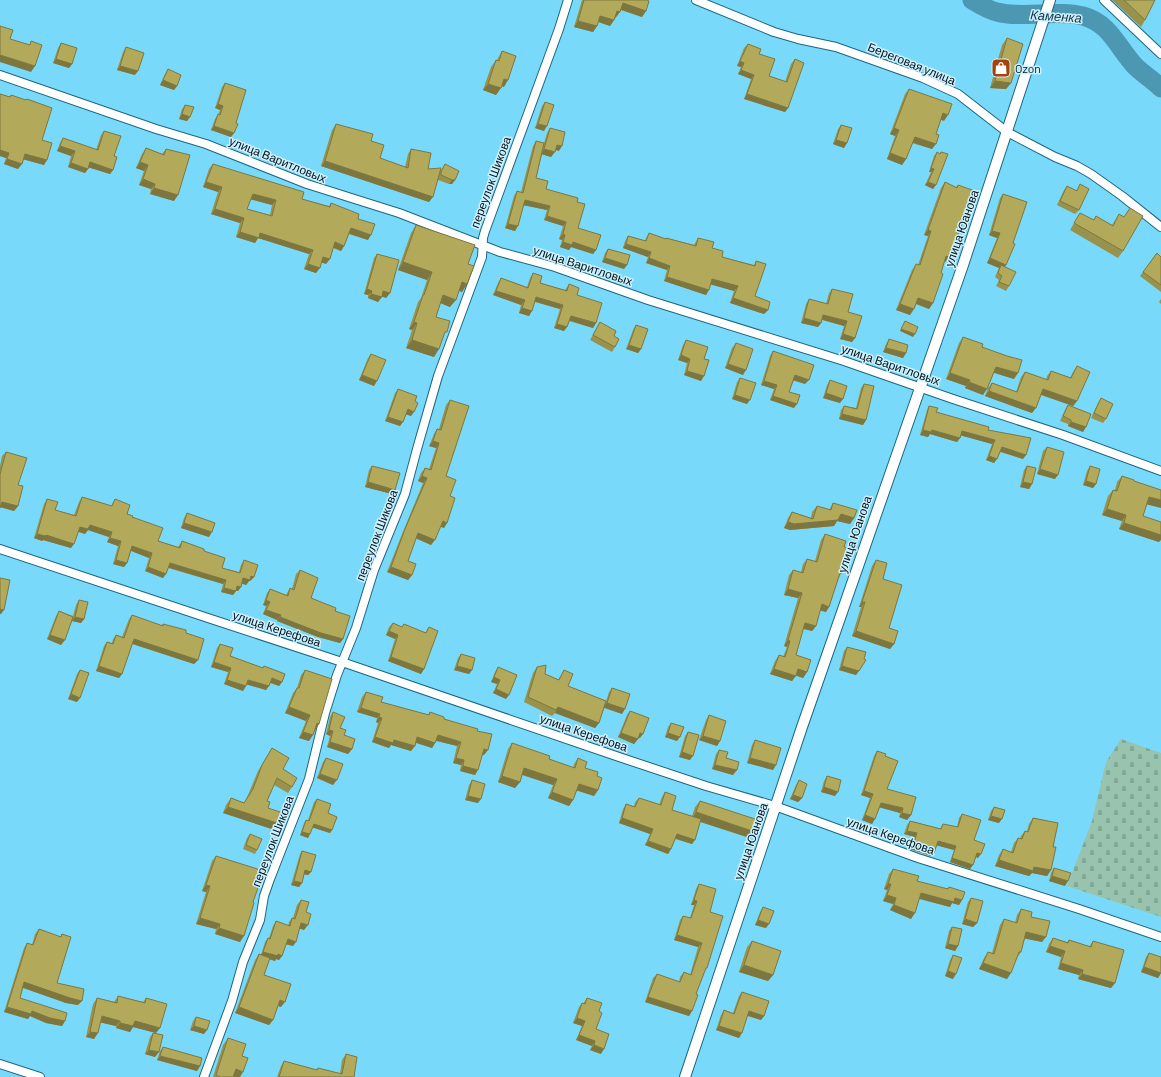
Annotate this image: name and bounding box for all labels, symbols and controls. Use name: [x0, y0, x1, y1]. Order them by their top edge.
water label: Каменка: [1030, 6, 1082, 26]
street label: Береговая улица: [866, 39, 958, 88]
shop icon: Ozon: [990, 57, 1012, 79]
place label: Ozon: [1015, 61, 1041, 75]
street label: улица Варитловых: [227, 133, 329, 186]
street label: переулок Шикова: [467, 134, 514, 230]
street label: улица Юанова: [941, 187, 982, 269]
street label: улица Варитловых: [531, 242, 634, 289]
street label: улица Варитловых: [839, 341, 942, 388]
street label: переулок Шикова: [352, 487, 401, 583]
street label: улица Юанова: [834, 493, 875, 575]
street label: улица Керефова: [231, 607, 323, 650]
street label: улица Керефова: [538, 710, 630, 755]
street label: переулок Шикова: [248, 793, 297, 889]
street label: улица Юанова: [730, 800, 771, 882]
street label: улица Керефова: [845, 813, 937, 858]

